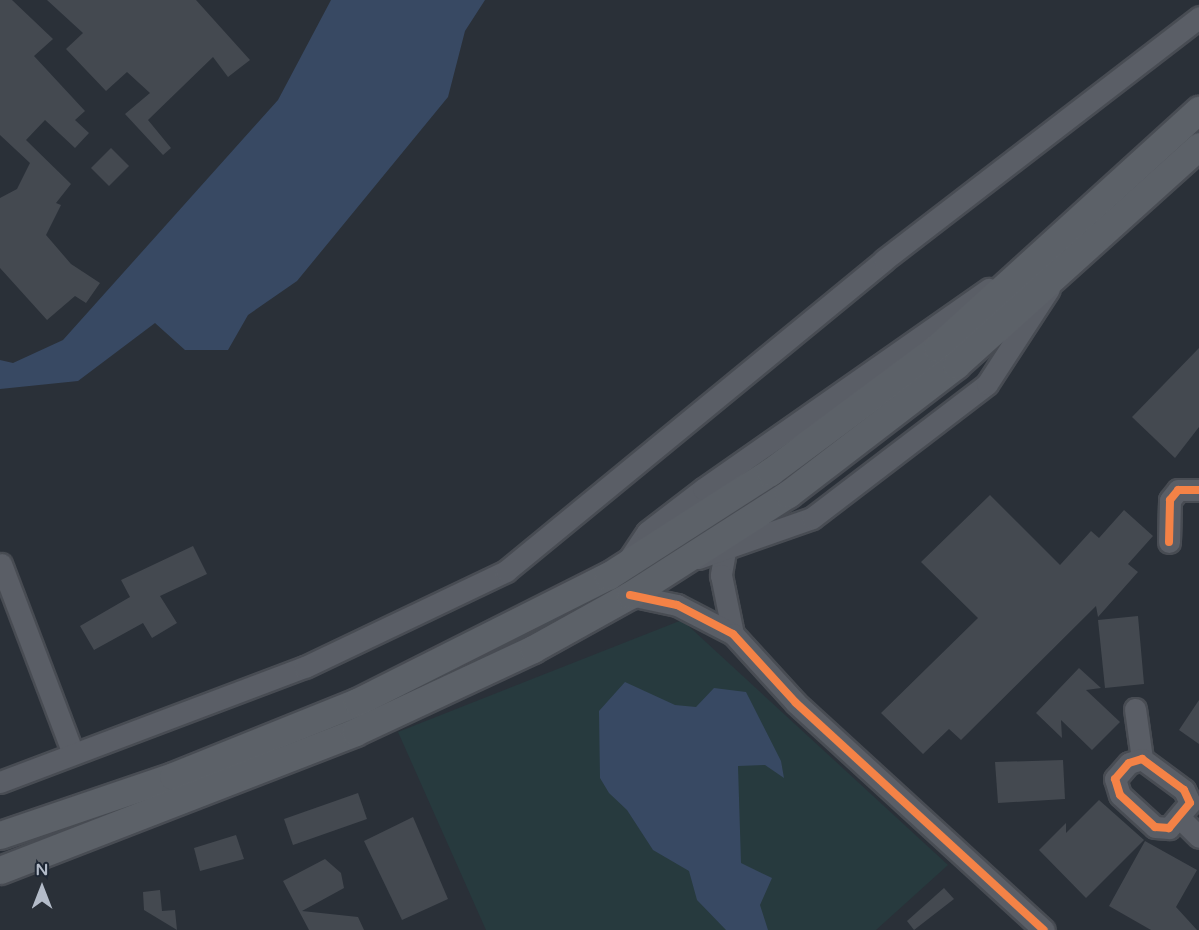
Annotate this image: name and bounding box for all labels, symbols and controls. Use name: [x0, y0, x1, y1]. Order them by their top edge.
north arrow: [12, 858, 72, 918]
text: N: [36, 860, 48, 880]

